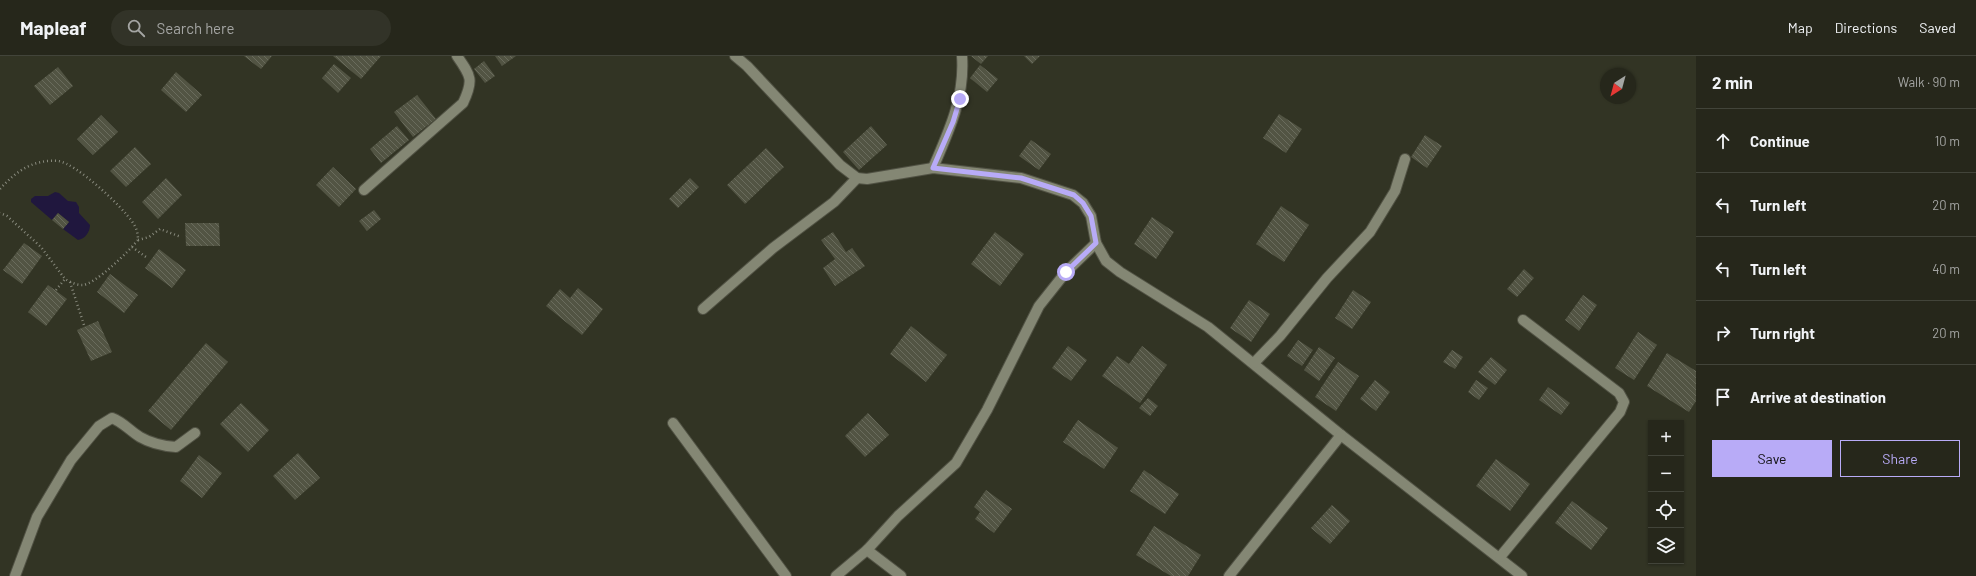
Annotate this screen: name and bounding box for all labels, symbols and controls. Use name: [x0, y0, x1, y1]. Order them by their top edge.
search box: [111, 10, 391, 46]
text: Mapleaf: [20, 16, 87, 39]
icon: search: [125, 17, 147, 39]
text: Search here: [157, 19, 235, 37]
text: Map: [1788, 19, 1813, 36]
text: Directions: [1835, 19, 1897, 36]
text: Saved: [1919, 19, 1956, 36]
north arrow: [1600, 68, 1636, 104]
text: 2 min: [1712, 72, 1753, 92]
text: Walk · 90 m: [1898, 74, 1960, 90]
route end: [951, 90, 969, 108]
icon: ahead: [1712, 130, 1734, 152]
text: Continue: [1750, 132, 1810, 150]
text: 10 m: [1935, 133, 1960, 149]
icon: left: [1712, 194, 1734, 216]
text: Turn left: [1750, 196, 1806, 214]
text: 20 m: [1932, 197, 1960, 213]
icon: left: [1712, 258, 1734, 280]
text: Turn left: [1750, 260, 1806, 278]
text: 40 m: [1932, 261, 1960, 277]
route start: [1057, 263, 1075, 281]
icon: right: [1712, 322, 1734, 344]
text: Turn right: [1750, 324, 1815, 342]
text: 20 m: [1932, 325, 1960, 341]
icon: arrive: [1712, 386, 1734, 408]
text: Arrive at destination: [1750, 388, 1886, 406]
map controls: [1648, 420, 1684, 564]
button: +: [1648, 420, 1684, 456]
button: Save: [1712, 440, 1832, 477]
button: Share: [1840, 440, 1960, 477]
button: −: [1648, 456, 1684, 492]
button: locate: [1648, 492, 1684, 528]
button: layers: [1648, 528, 1684, 564]

